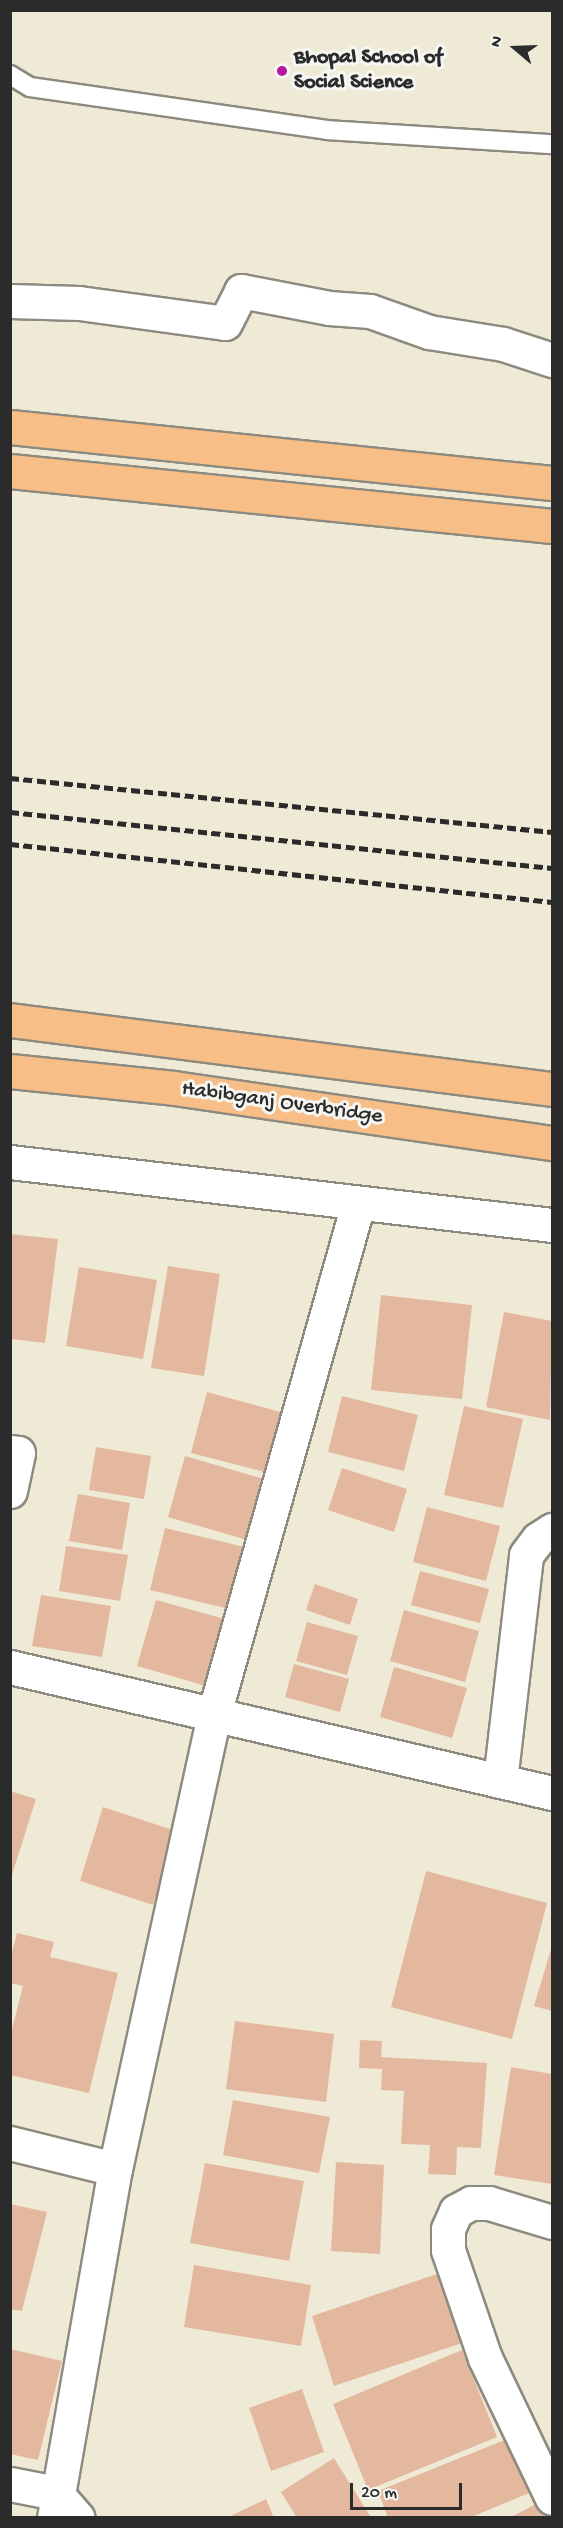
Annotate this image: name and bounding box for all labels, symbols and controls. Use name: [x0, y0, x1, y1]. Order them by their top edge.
north arrow: [485, 18, 545, 78]
text: N: [487, 34, 508, 50]
place label: Bhopal School of Social Science: [294, 45, 442, 96]
marker: Bhopal School of Social Science: [275, 64, 289, 78]
street label: Habibganj Overbridge: [180, 1077, 384, 1131]
scale bar: [353, 2471, 466, 2509]
text: 20 m: [361, 2483, 397, 2504]

